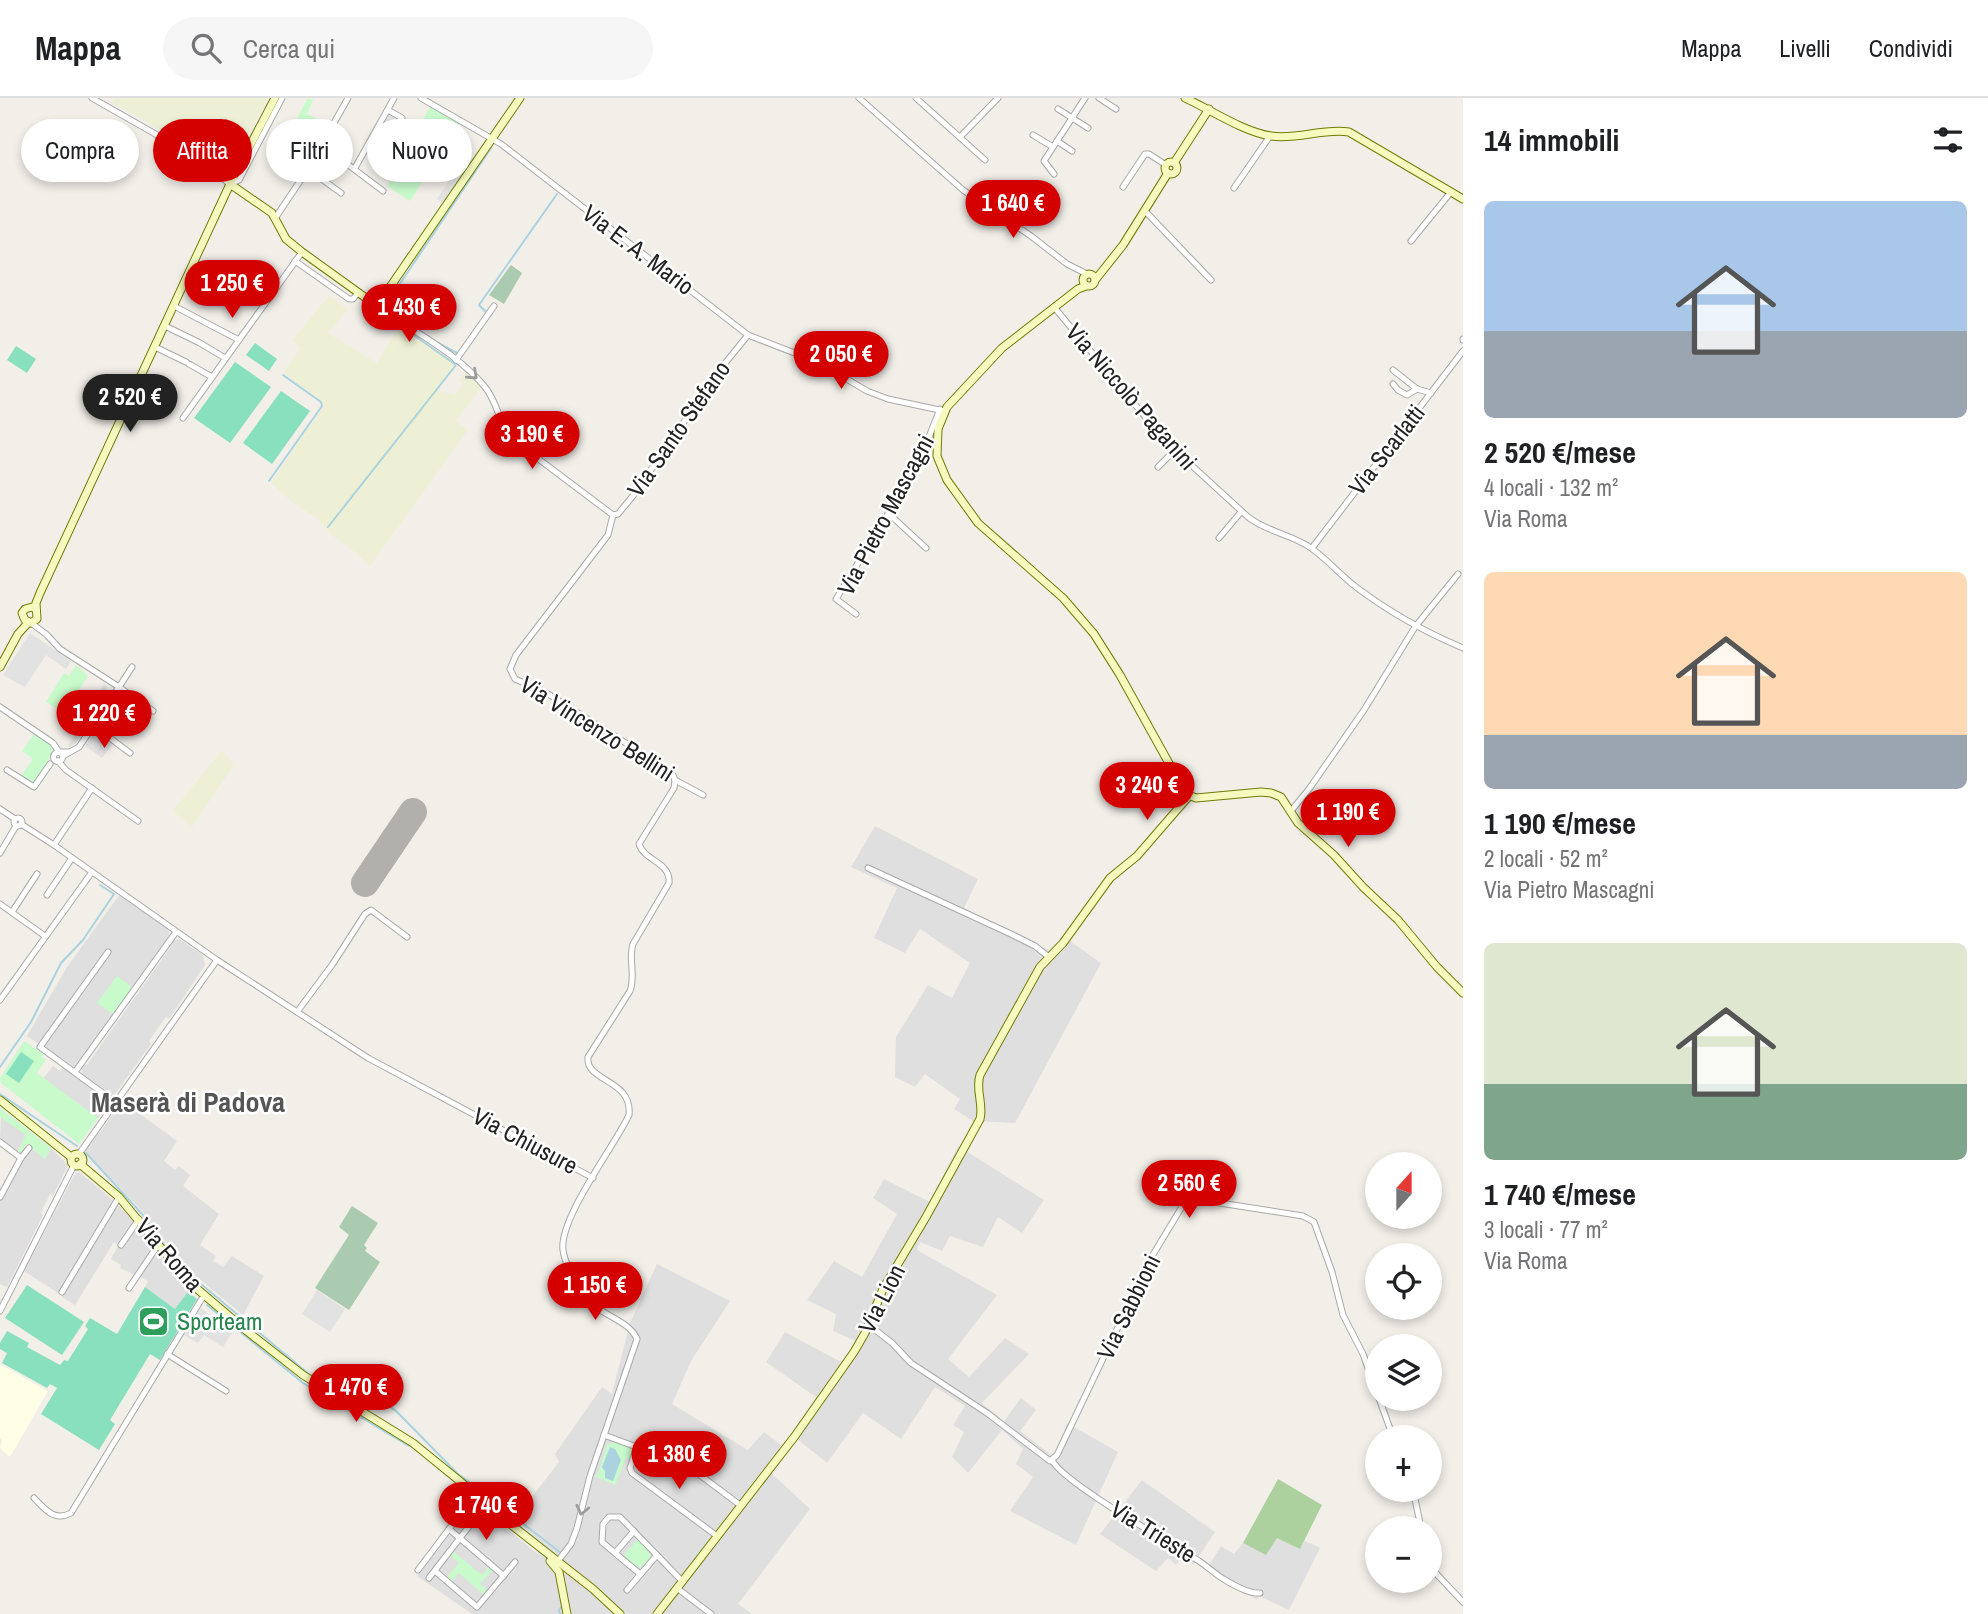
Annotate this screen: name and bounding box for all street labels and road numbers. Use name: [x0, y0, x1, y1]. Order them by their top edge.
street label: Via E. A. Mario: [576, 197, 701, 302]
street label: Via Niccolò Paganini: [1059, 316, 1204, 476]
street label: Via Santo Stefano: [619, 354, 737, 503]
street label: Via Scarlatti: [1341, 397, 1432, 501]
street label: Via Pietro Mascagni: [829, 428, 941, 601]
street label: Via Vincenzo Bellini: [514, 668, 681, 789]
street label: Via Chiusure: [467, 1099, 584, 1181]
street label: Via Roma: [129, 1211, 210, 1298]
street label: Via Sabbioni: [1089, 1249, 1167, 1365]
street label: Via Lion: [850, 1259, 912, 1338]
street label: Via Trieste: [1105, 1492, 1202, 1570]

